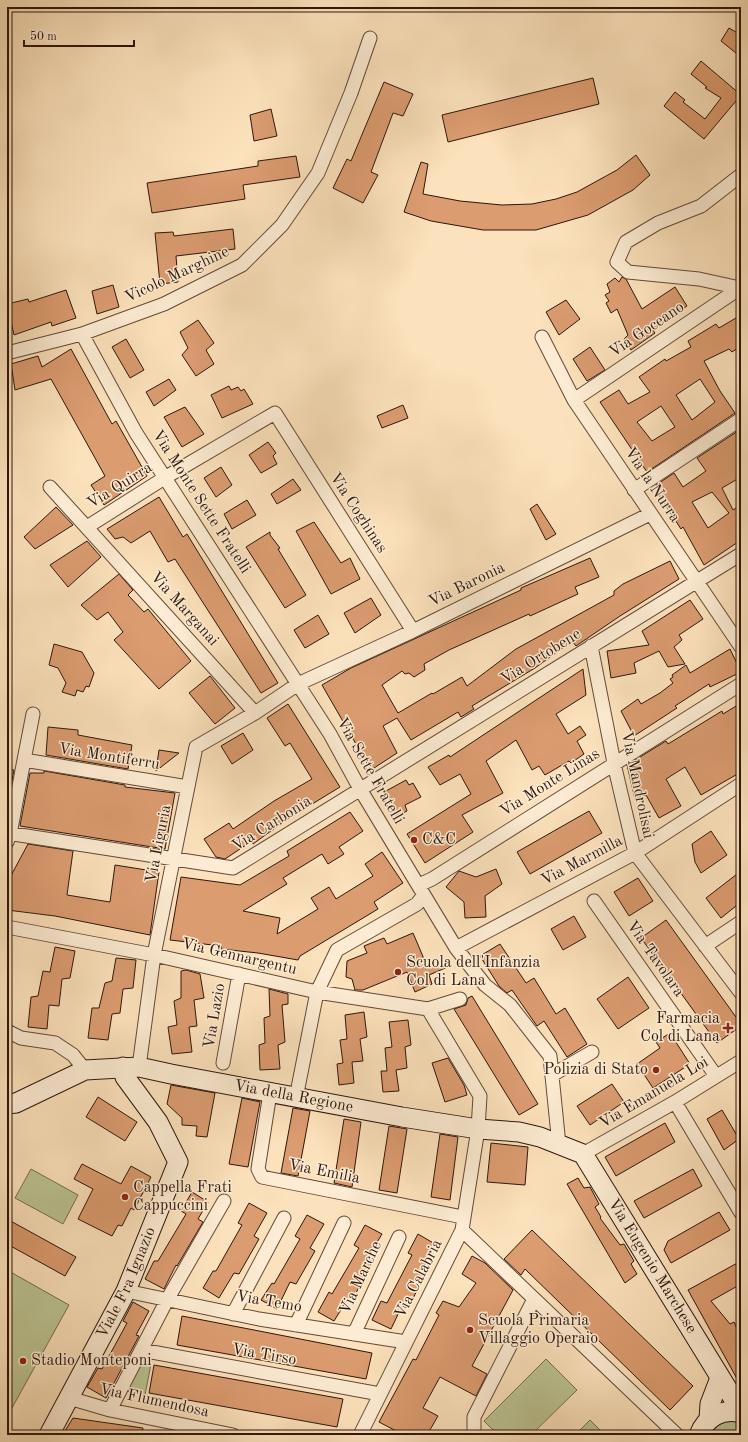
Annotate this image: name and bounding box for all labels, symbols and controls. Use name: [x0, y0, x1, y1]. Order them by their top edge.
scale bar: [24, 22, 134, 48]
text: 50 m: [30, 30, 57, 43]
street label: Vicolo Marghine: [122, 244, 232, 306]
street label: Via Goceano: [607, 299, 687, 361]
street label: Via Monte Sette Fratelli: [149, 427, 253, 577]
street label: Via la Nurra: [621, 444, 683, 526]
street label: Via Quirra: [85, 460, 155, 512]
street label: Via Coghinas: [326, 470, 390, 556]
street label: Via Baronia: [426, 560, 508, 610]
street label: Via Marganai: [147, 569, 221, 649]
street label: Via Ortobene: [498, 626, 584, 688]
street label: Via Sette Fratelli: [333, 715, 407, 827]
street label: Via Mandrolisai: [618, 730, 656, 840]
street label: Via Montiferru: [57, 741, 161, 773]
street label: Via Monte Linas: [497, 746, 603, 820]
street label: Via Carbonia: [229, 793, 315, 855]
street label: Via Liguria: [144, 803, 174, 884]
place label: C&C: [422, 832, 456, 848]
street label: Via Marmilla: [539, 833, 625, 889]
marker: C&C: [409, 835, 419, 845]
street label: Via Tavolara: [623, 918, 687, 1000]
street label: Via Gennargentu: [180, 936, 299, 978]
place label: Scuola dell'Infanzia Col di Lana: [406, 955, 540, 989]
marker: Scuola dell'Infanzia Col di Lana: [393, 967, 403, 977]
street label: Via Lazio: [201, 982, 229, 1050]
place label: Farmacia Col di Lana: [640, 1011, 720, 1045]
marker: Farmacia Col di Lana: [723, 1023, 733, 1033]
street label: Via Emanuela Loi: [597, 1054, 711, 1132]
place label: Polizia di Stato: [544, 1062, 648, 1078]
marker: Polizia di Stato: [651, 1065, 661, 1075]
street label: Via della Regione: [233, 1078, 354, 1116]
street label: Via Emilia: [287, 1157, 361, 1187]
place label: Cappella Frati Cappuccini: [133, 1180, 232, 1214]
marker: Cappella Frati Cappuccini: [120, 1192, 130, 1202]
street label: Via Eugenio Marchese: [605, 1196, 699, 1336]
street label: Viale Fra Ignazio: [94, 1225, 159, 1341]
street label: Via Calabria: [392, 1237, 446, 1321]
street label: Via Marche: [337, 1239, 385, 1317]
street label: Via Temo: [235, 1288, 303, 1316]
place label: Scuola Primaria Villaggio Operaio: [478, 1313, 598, 1347]
marker: Scuola Primaria Villaggio Operaio: [465, 1325, 475, 1335]
street label: Via Tirso: [230, 1341, 298, 1369]
place label: Stadio Monteponi: [31, 1353, 152, 1369]
marker: Stadio Monteponi: [18, 1356, 28, 1366]
street label: Via Flumendosa: [98, 1382, 210, 1420]

